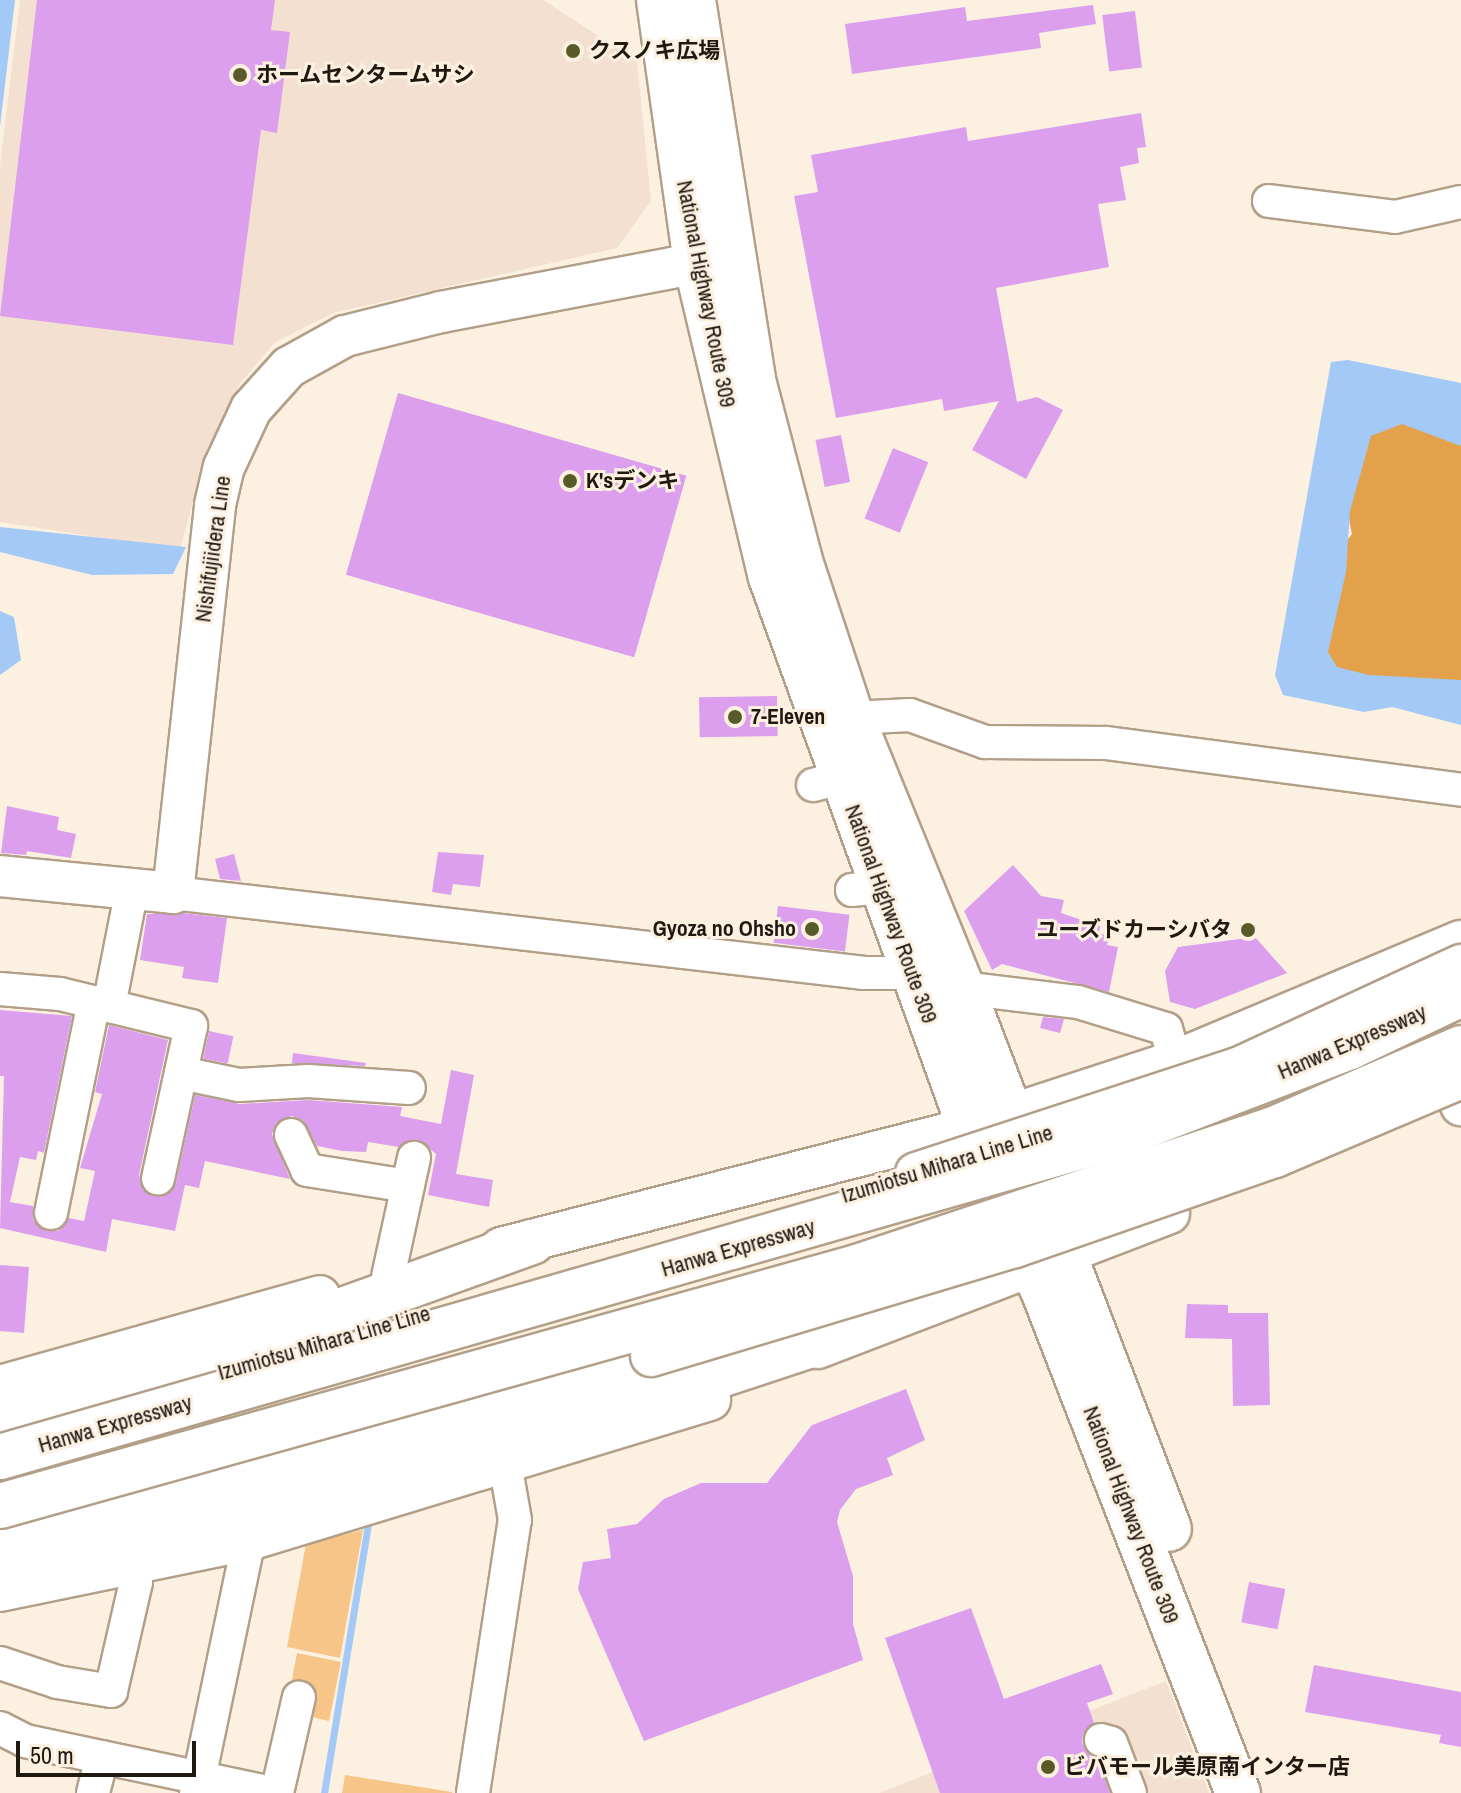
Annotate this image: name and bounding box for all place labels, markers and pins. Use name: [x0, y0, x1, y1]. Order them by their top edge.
place label: クスノキ広場: [589, 38, 721, 64]
marker: クスノキ広場: [564, 42, 582, 60]
place label: ホームセンタームサシ: [256, 62, 476, 88]
marker: ホームセンタームサシ: [231, 66, 249, 84]
place label: K'sデンキ: [586, 468, 679, 494]
marker: K'sデンキ: [561, 472, 579, 490]
place label: 7-Eleven: [751, 704, 825, 730]
marker: 7-Eleven: [726, 708, 744, 726]
place label: Gyoza no Ohsho: [653, 916, 796, 942]
place label: ユーズドカーシバタ: [1034, 917, 1232, 943]
marker: Gyoza no Ohsho: [803, 920, 821, 938]
marker: ユーズドカーシバタ: [1239, 921, 1257, 939]
place label: ビバモール美原南インター店: [1064, 1754, 1350, 1780]
marker: ビバモール美原南インター店: [1039, 1758, 1057, 1776]

